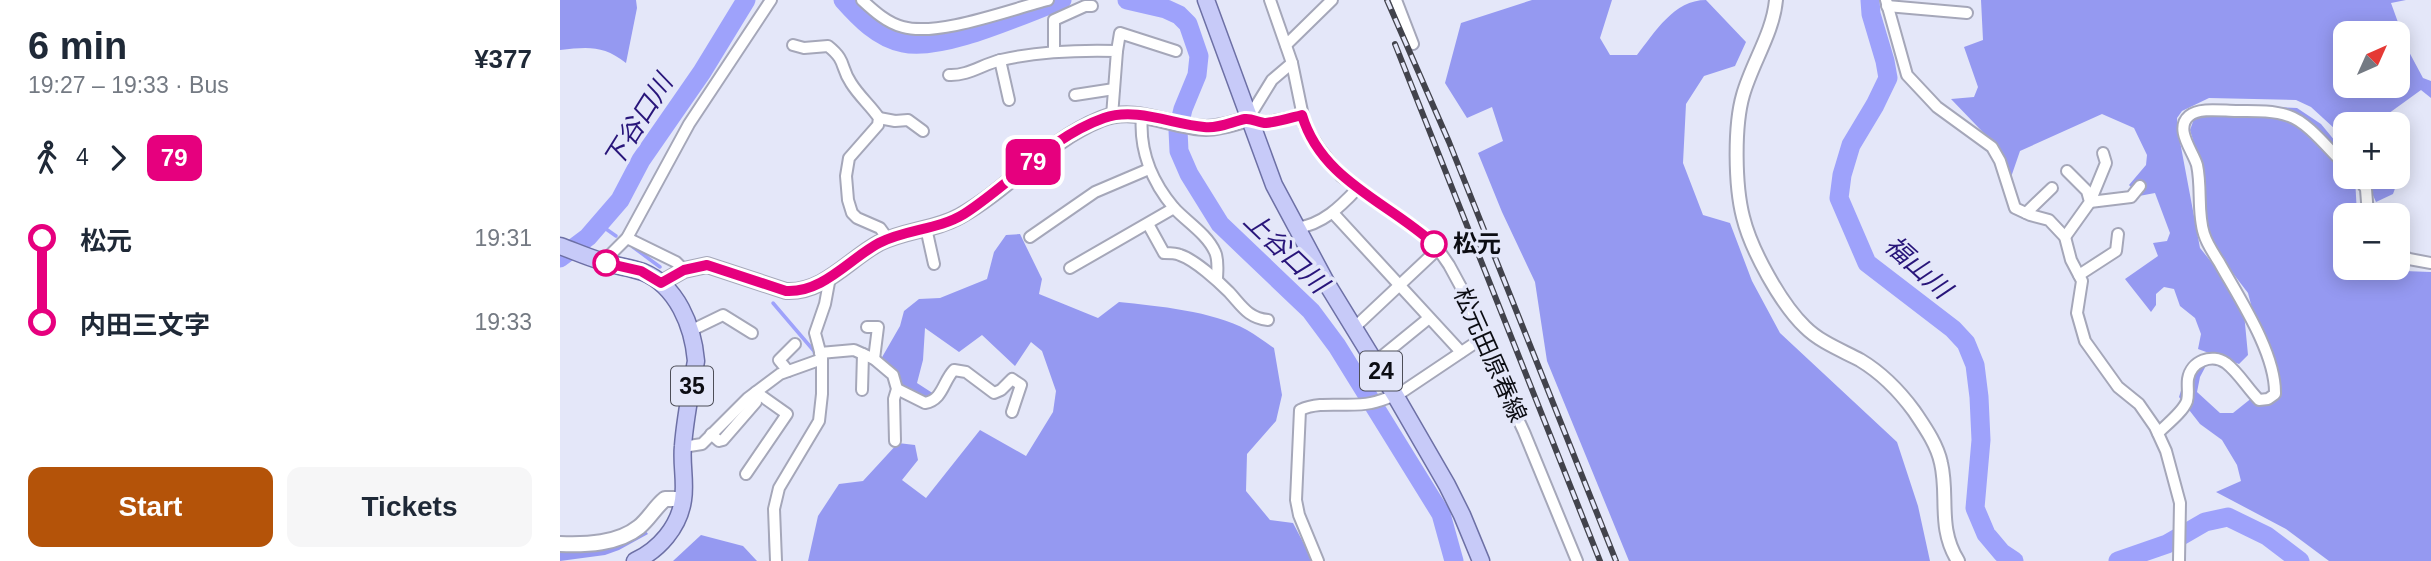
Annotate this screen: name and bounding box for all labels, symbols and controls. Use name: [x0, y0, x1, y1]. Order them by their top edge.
north arrow: [2333, 21, 2410, 98]
map controls: [2333, 21, 2410, 280]
text: 6 min: [28, 25, 127, 67]
text: ¥377: [474, 44, 532, 74]
water label: 下谷口川: [598, 66, 680, 173]
text: 19:27 – 19:33 · Bus: [28, 72, 229, 98]
button: +: [2333, 112, 2410, 189]
icon: walk: [28, 139, 66, 177]
icon: forward: [99, 139, 137, 177]
line badge: 79: [1002, 139, 1064, 185]
text: 4: [76, 144, 89, 170]
text: 79: [161, 144, 188, 171]
text: 79: [1020, 148, 1046, 175]
button: −: [2333, 203, 2410, 280]
water label: 上谷口川: [1238, 205, 1336, 301]
text: 19:31: [474, 225, 532, 251]
text: 松元: [80, 226, 132, 256]
place label: 松元: [1453, 230, 1501, 257]
water label: 福山川: [1879, 230, 1959, 306]
marker: 松元: [1421, 231, 1447, 257]
unlabelled marker: [593, 250, 619, 276]
street label: 松元田原春線: [1449, 284, 1532, 426]
text: 19:33: [474, 309, 532, 335]
text: 内田三文字: [80, 310, 210, 340]
road number: 24: [1360, 352, 1402, 390]
road number: 35: [671, 366, 713, 406]
button: Start: [28, 467, 273, 547]
button: Tickets: [287, 467, 532, 547]

